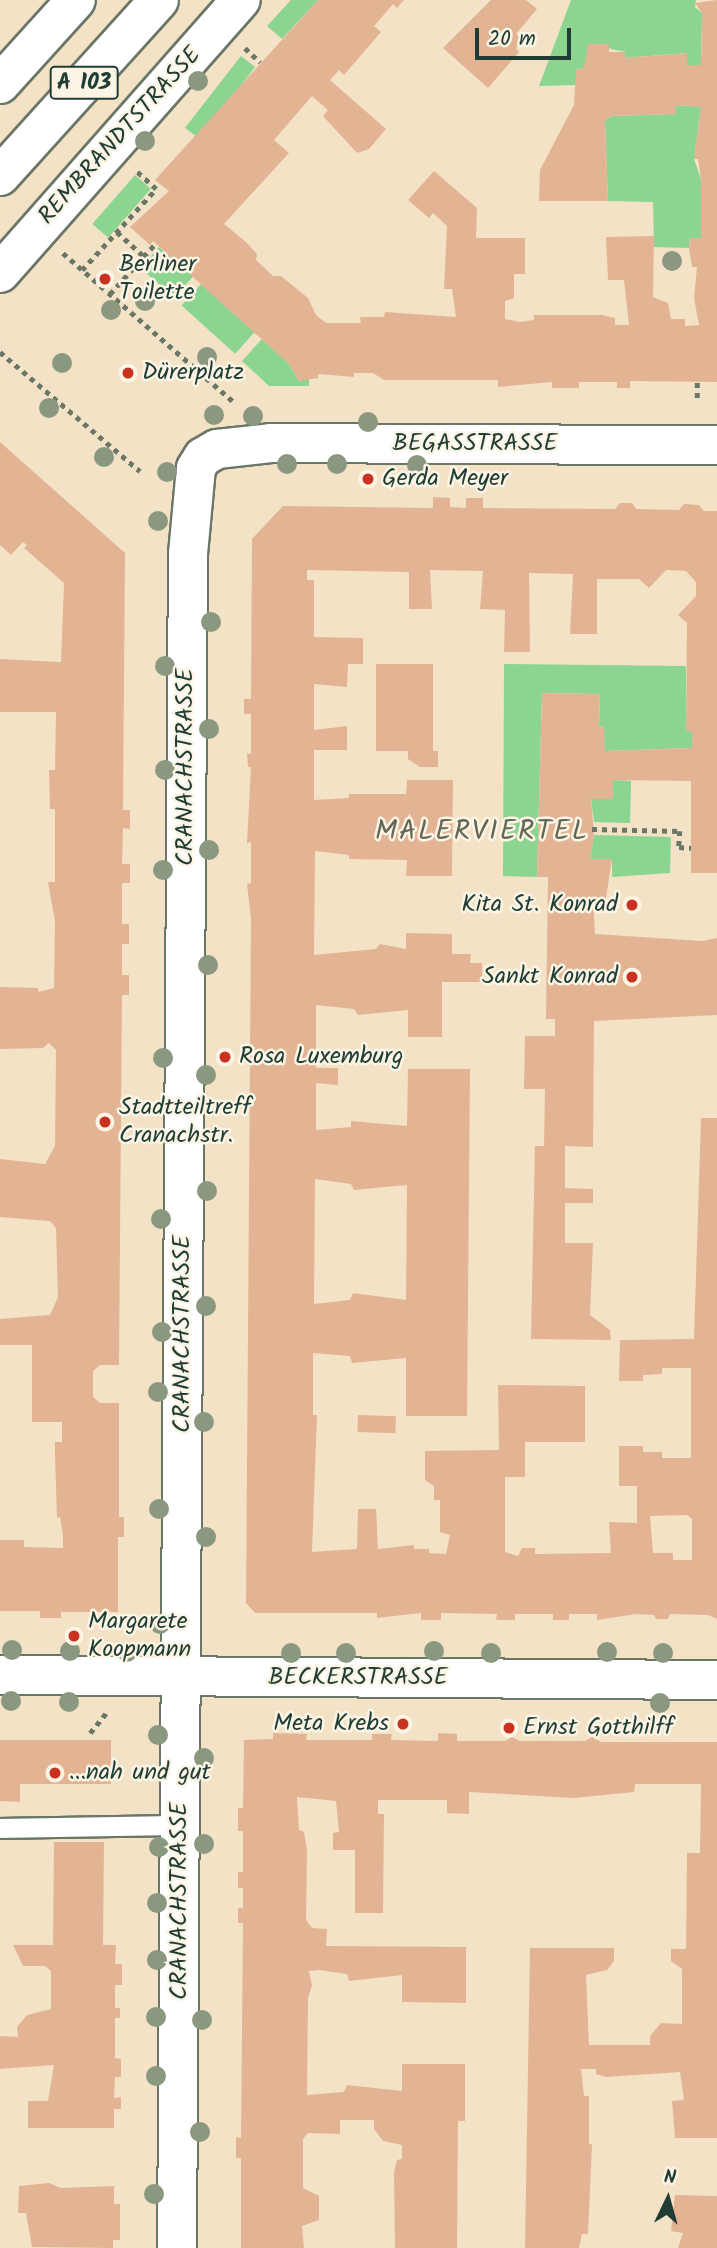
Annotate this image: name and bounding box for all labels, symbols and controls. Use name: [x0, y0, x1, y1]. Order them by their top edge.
scale bar: [479, 14, 575, 58]
text: 20 m: [488, 23, 536, 56]
street label: REMBRANDTSTRASSE: [33, 41, 207, 231]
road number: A 103: [49, 64, 119, 102]
place label: Berliner Toilette: [119, 251, 196, 307]
marker: Berliner Toilette: [97, 271, 113, 287]
place label: Dürerplatz: [142, 359, 244, 387]
marker: Dürerplatz: [120, 365, 136, 381]
street label: BEGASSTRASSE: [392, 430, 558, 458]
place label: Gerda Meyer: [382, 465, 508, 493]
marker: Gerda Meyer: [360, 471, 376, 487]
street label: CRANACHSTRASSE: [172, 668, 200, 866]
district label: MALERVIERTEL: [376, 815, 588, 849]
place label: Kita St. Konrad: [462, 891, 618, 919]
marker: Kita St. Konrad: [624, 897, 640, 913]
place label: Sankt Konrad: [482, 963, 618, 991]
marker: Sankt Konrad: [624, 969, 640, 985]
place label: Rosa Luxemburg: [239, 1043, 403, 1071]
marker: Rosa Luxemburg: [217, 1049, 233, 1065]
place label: Stadtteiltreff Cranachstr.: [119, 1094, 251, 1150]
marker: Stadtteiltreff Cranachstr.: [97, 1114, 113, 1130]
street label: CRANACHSTRASSE: [169, 1235, 197, 1433]
place label: Margarete Koopmann: [88, 1608, 191, 1664]
marker: Margarete Koopmann: [66, 1628, 82, 1644]
street label: BECKERSTRASSE: [268, 1664, 448, 1692]
place label: Meta Krebs: [273, 1710, 389, 1738]
place label: Ernst Gotthilff: [523, 1714, 674, 1742]
marker: Meta Krebs: [395, 1716, 411, 1732]
marker: Ernst Gotthilff: [501, 1720, 517, 1736]
place label: ...nah und gut: [69, 1759, 211, 1787]
marker: ...nah und gut: [47, 1765, 63, 1781]
street label: CRANACHSTRASSE: [166, 1802, 194, 2000]
text: N: [663, 2163, 677, 2194]
north arrow: [633, 2164, 703, 2234]

